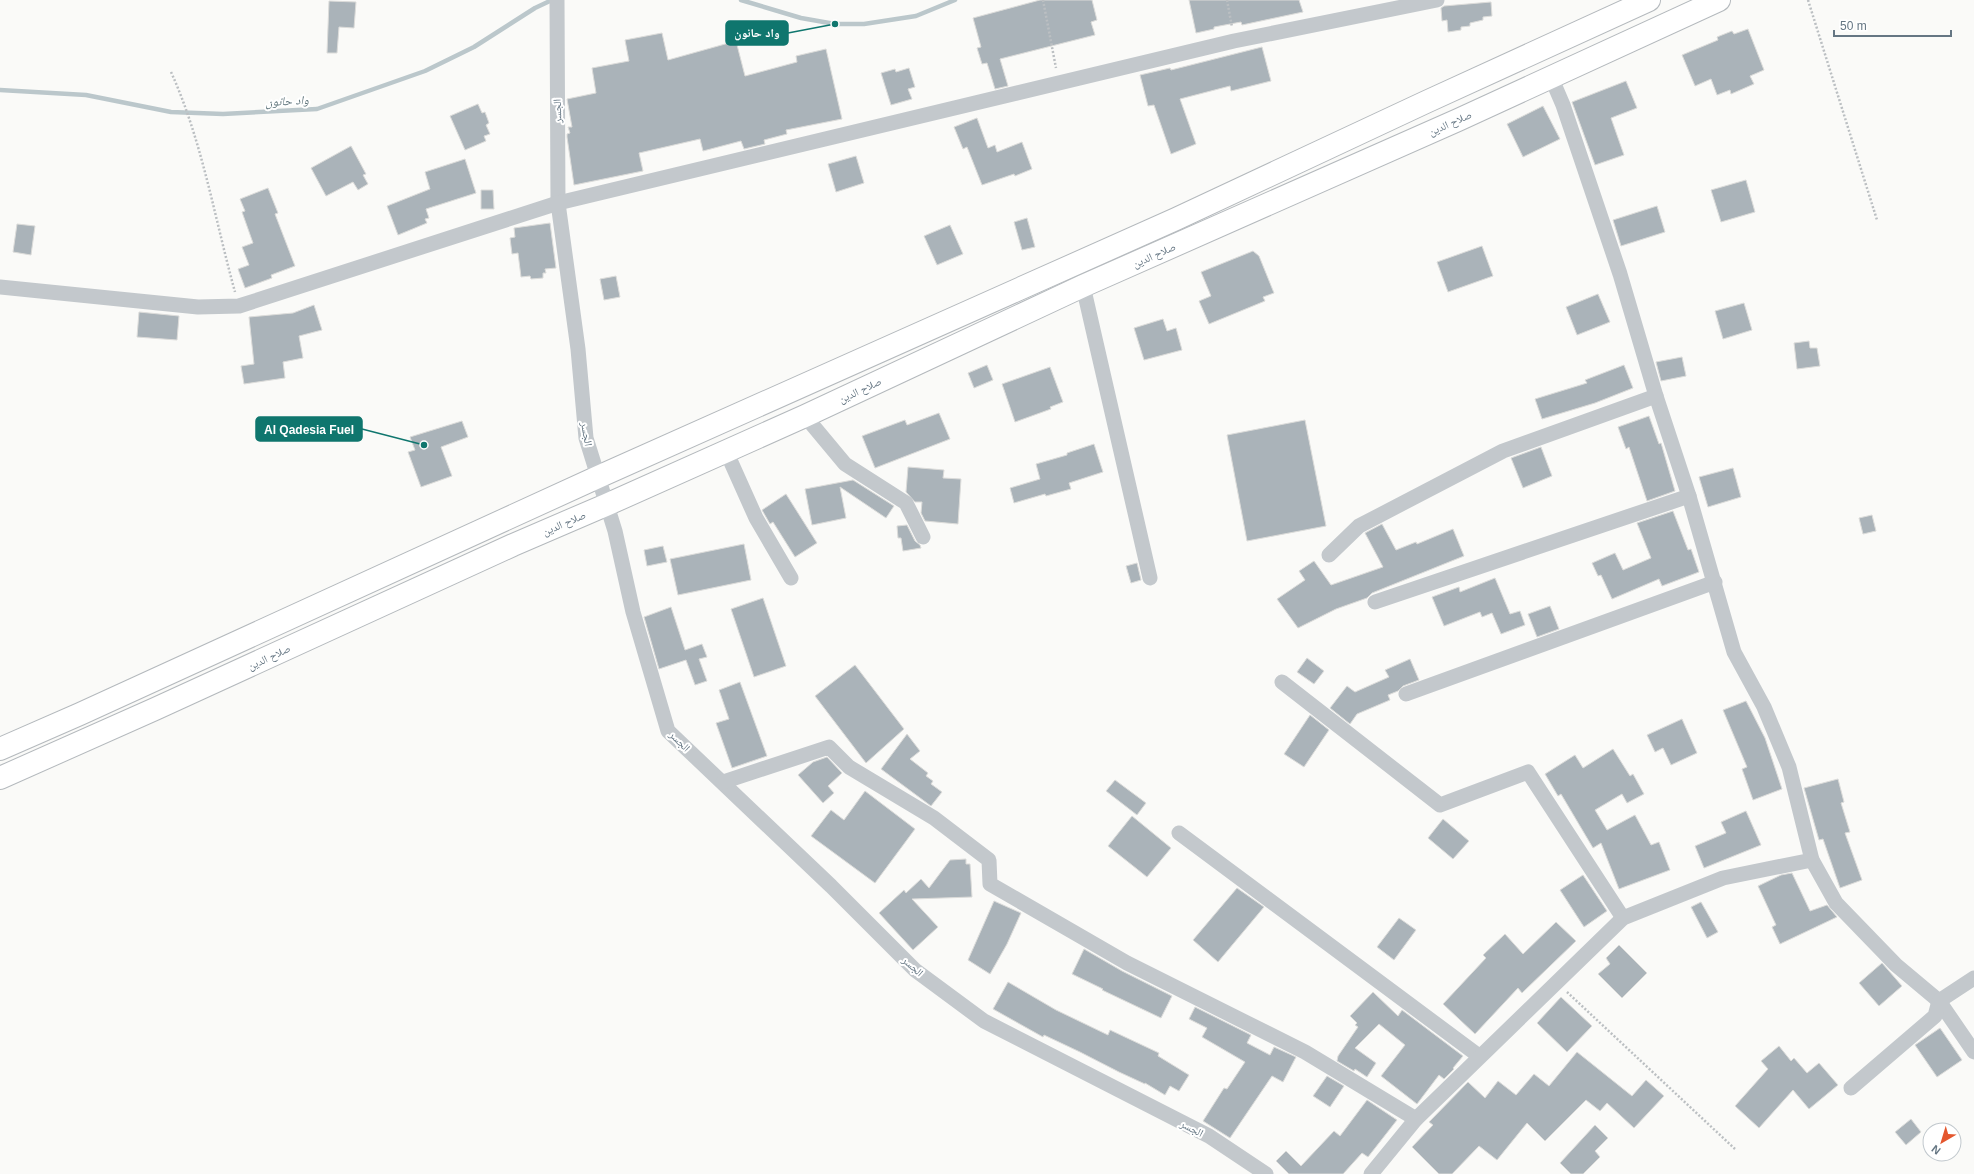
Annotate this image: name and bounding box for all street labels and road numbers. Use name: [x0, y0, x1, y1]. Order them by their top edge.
street label: الجسر: [551, 99, 563, 124]
street label: صلاح الدين: [1427, 108, 1474, 139]
street label: صلاح الدين: [1131, 240, 1178, 271]
street label: صلاح الدين: [837, 375, 884, 406]
street label: الجسر: [579, 420, 595, 447]
street label: صلاح الدين: [541, 509, 588, 538]
street label: صلاح الدين: [246, 642, 293, 673]
street label: الجسر: [666, 728, 693, 754]
street label: الجسر: [899, 953, 926, 979]
street label: الجسر: [1178, 1117, 1205, 1139]

